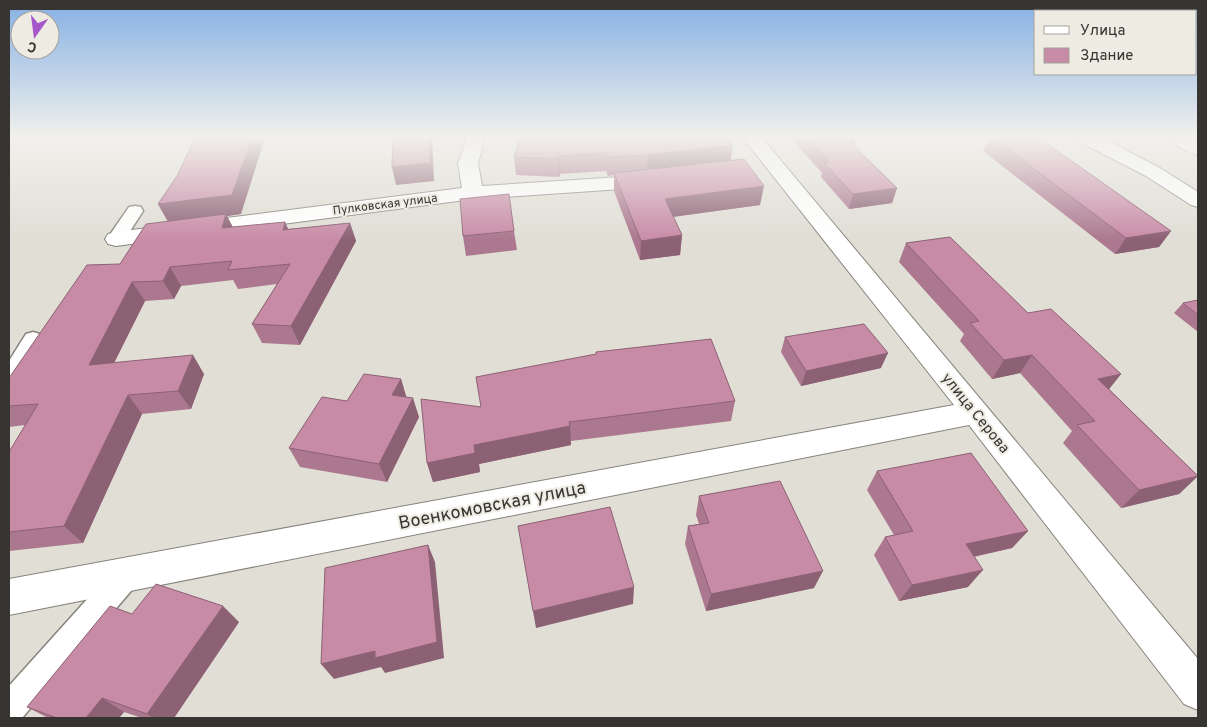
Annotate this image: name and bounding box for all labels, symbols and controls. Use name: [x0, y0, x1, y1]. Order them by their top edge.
north arrow: [10, 10, 60, 60]
legend: [1034, 10, 1197, 75]
text: Улица: [1080, 22, 1125, 41]
text: С: [26, 37, 39, 55]
text: Здание: [1080, 47, 1133, 66]
street label: Пулковская улица: [332, 191, 438, 219]
street label: улица Серова: [937, 370, 1013, 458]
street label: Военкомовская улица: [397, 477, 588, 536]

